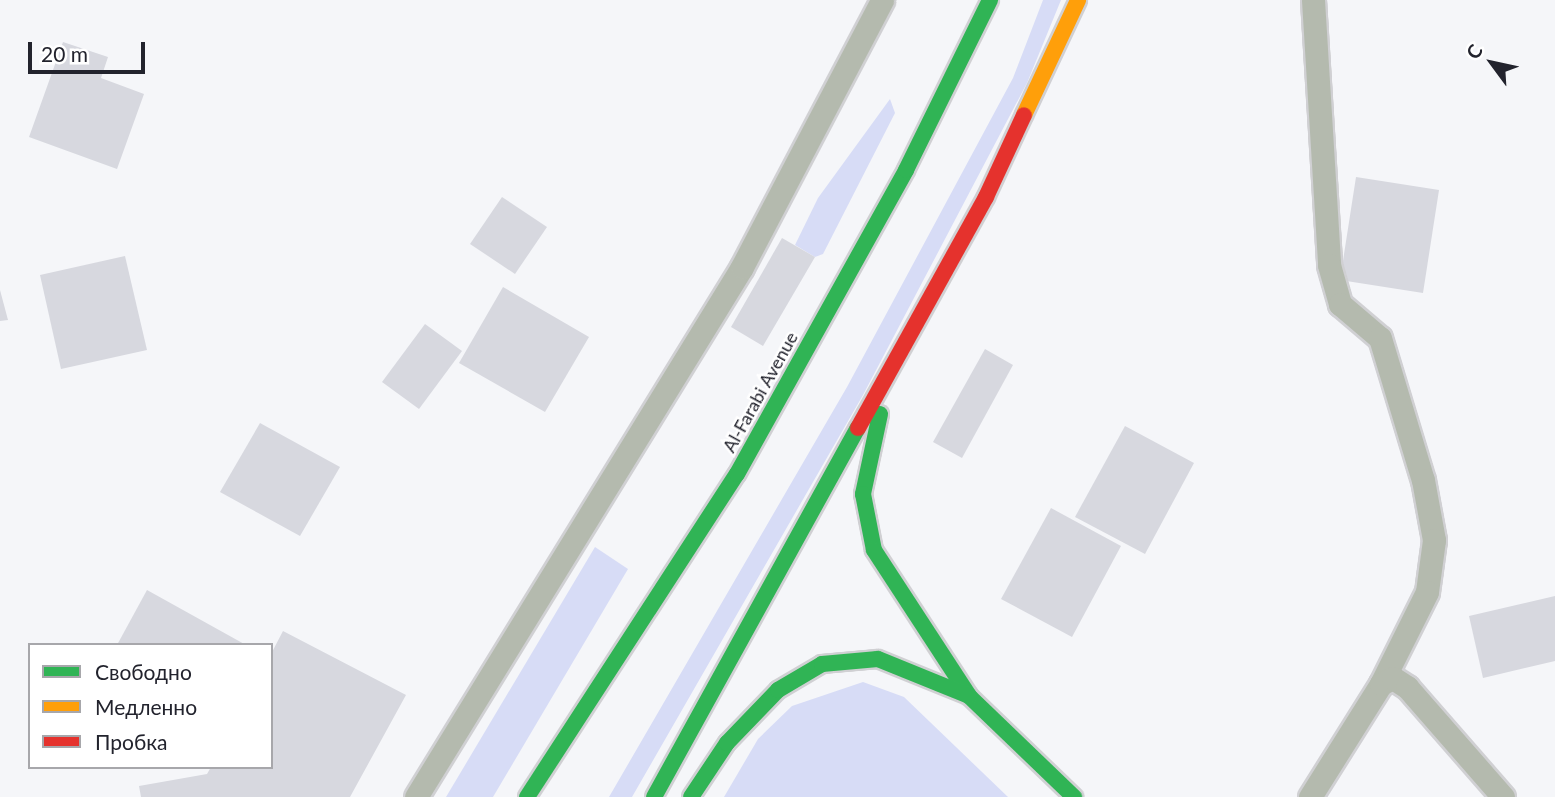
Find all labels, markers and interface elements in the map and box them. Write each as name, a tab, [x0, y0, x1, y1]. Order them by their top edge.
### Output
scale bar	[32, 28, 149, 72]
north arrow	[1457, 28, 1527, 98]
text: С	[1461, 40, 1487, 63]
text: 20 m	[41, 41, 88, 66]
street label: Al-Farabi Avenue	[718, 328, 802, 456]
legend	[28, 643, 273, 769]
text: Свободно	[95, 659, 192, 684]
text: Медленно	[95, 694, 197, 719]
text: Пробка	[95, 729, 168, 754]

